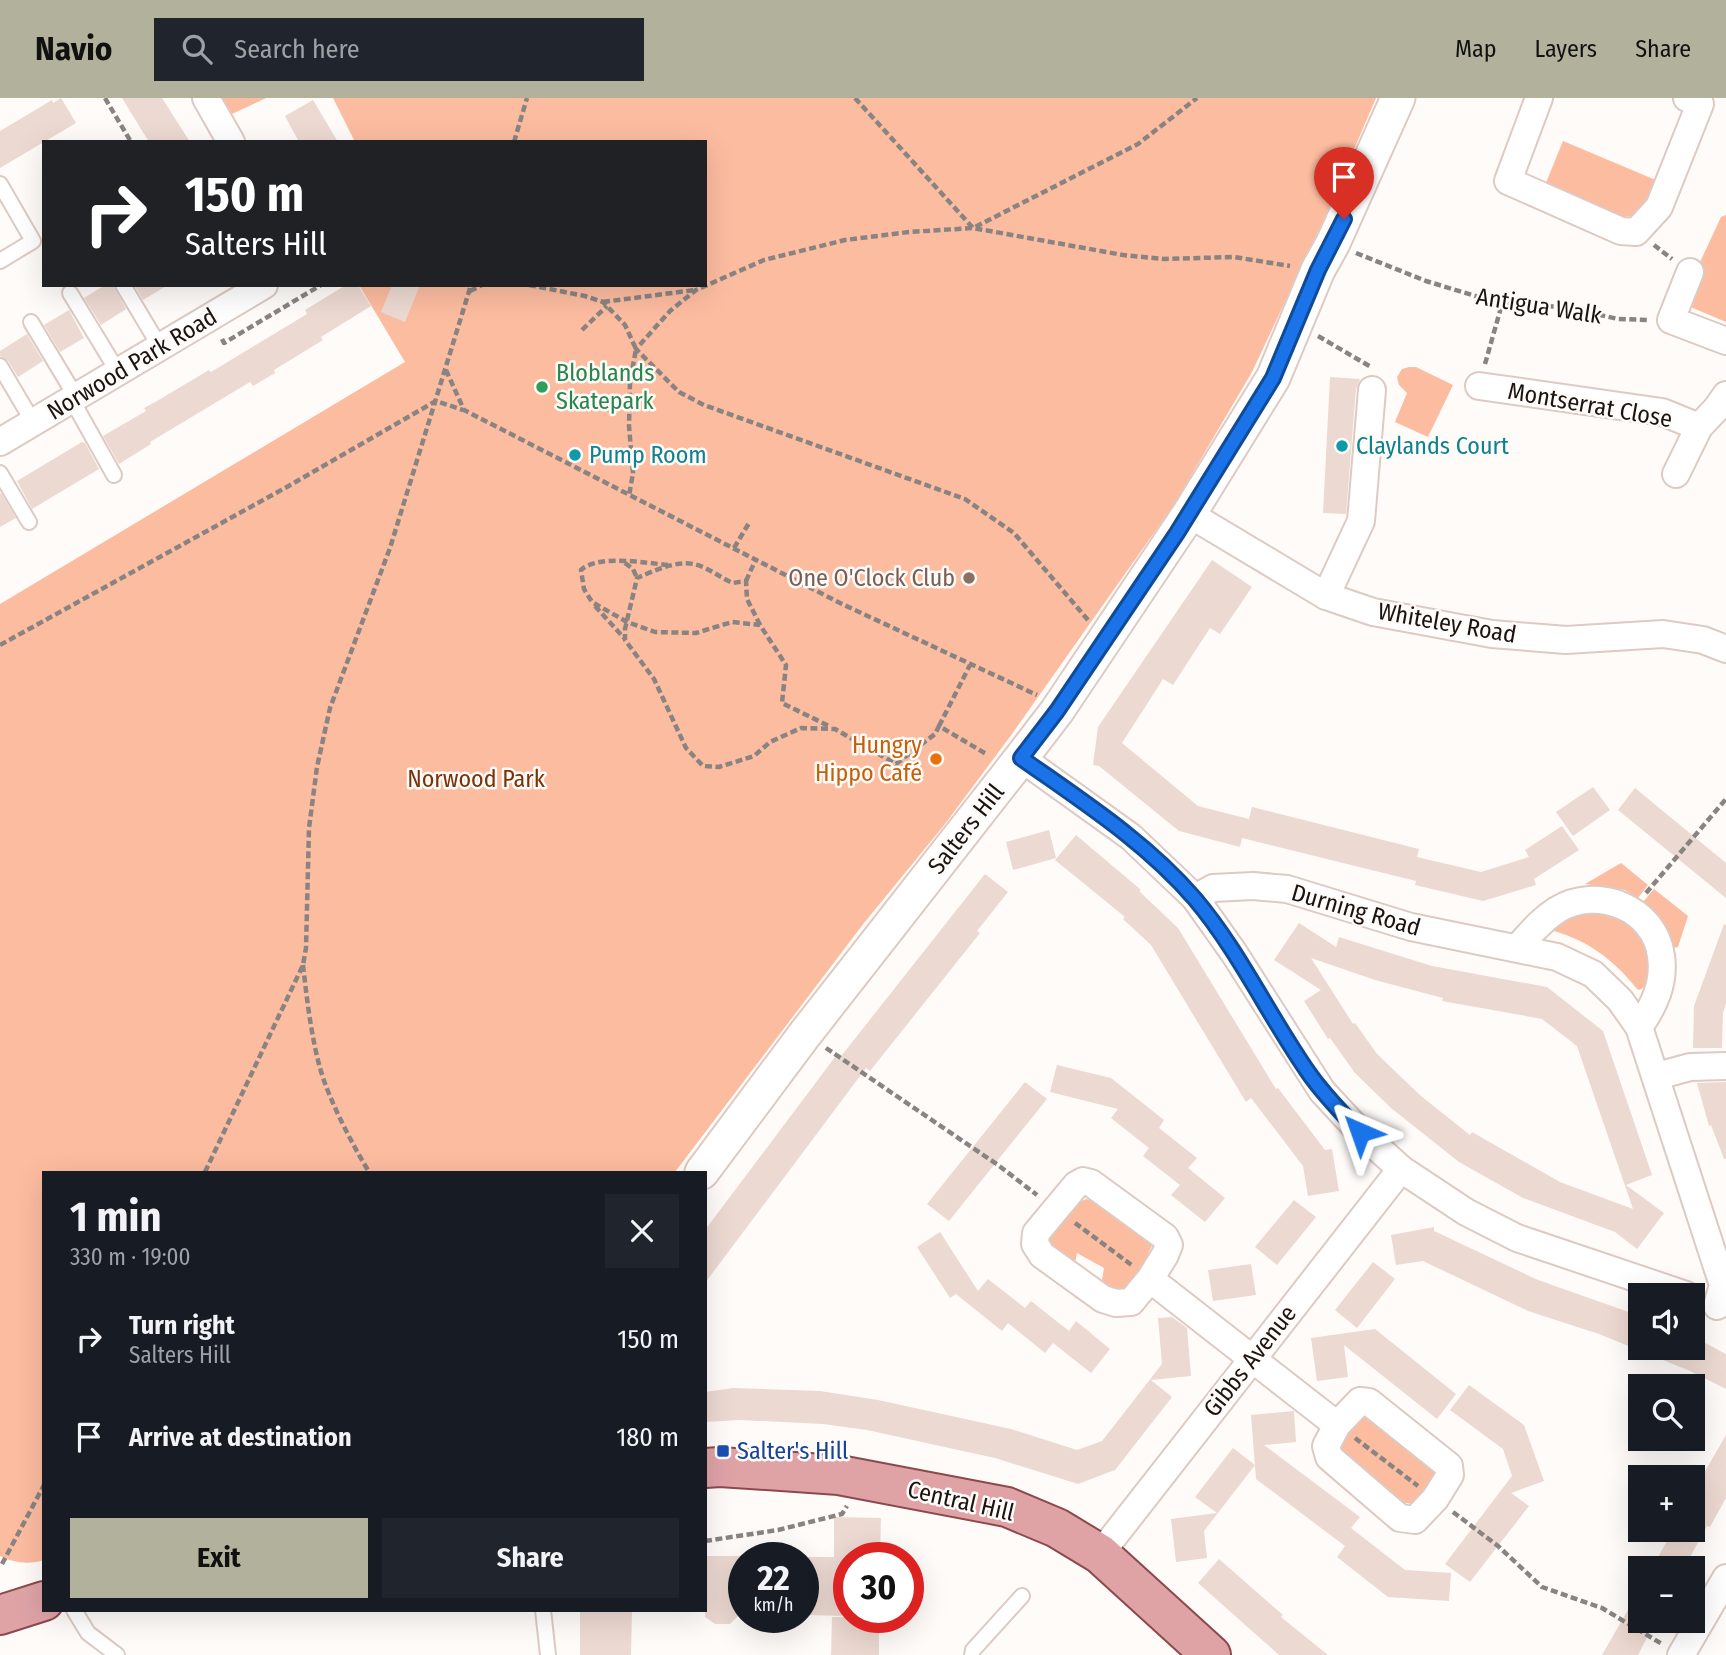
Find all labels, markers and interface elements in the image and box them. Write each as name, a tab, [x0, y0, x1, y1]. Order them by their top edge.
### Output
search box	[154, 18, 644, 81]
text: Navio	[35, 29, 112, 69]
icon: search	[178, 30, 216, 68]
text: Search here	[234, 34, 360, 65]
text: Map	[1455, 35, 1497, 63]
text: Layers	[1535, 35, 1597, 63]
text: Share	[1635, 35, 1691, 63]
pin	[1314, 147, 1374, 219]
icon: arrive	[1325, 158, 1363, 196]
text: 150 m	[185, 165, 304, 224]
icon: right	[70, 168, 161, 259]
text: Salters Hill	[185, 225, 327, 263]
street label: Antigua Walk	[1474, 282, 1604, 330]
street label: Norwood Park Road	[42, 302, 222, 426]
place label: Bloblands Skatepark	[556, 359, 655, 415]
street label: Montserrat Close	[1506, 377, 1674, 433]
marker: Bloblands Skatepark	[534, 379, 550, 395]
place label: Claylands Court	[1356, 432, 1509, 460]
marker: Claylands Court	[1334, 438, 1350, 454]
place label: Pump Room	[589, 441, 707, 469]
marker: Pump Room	[567, 447, 583, 463]
place label: One O'Clock Club	[788, 564, 955, 592]
marker: One O'Clock Club	[961, 570, 977, 586]
street label: Whiteley Road	[1376, 597, 1518, 649]
place label: Hungry Hippo Café	[815, 731, 922, 787]
marker: Hungry Hippo Café	[928, 751, 944, 767]
park label: Norwood Park	[407, 765, 546, 793]
street label: Salters Hill	[922, 778, 1010, 880]
street label: Durning Road	[1288, 878, 1424, 942]
position arrow	[1323, 1095, 1397, 1169]
text: 1 min	[70, 1192, 161, 1242]
button: close	[605, 1194, 679, 1268]
text: 330 m · 19:00	[70, 1243, 191, 1271]
map controls	[1628, 1283, 1705, 1633]
button: sound	[1628, 1283, 1705, 1360]
street label: Gibbs Avenue	[1198, 1300, 1302, 1422]
text: Turn right	[129, 1310, 235, 1341]
icon: right	[70, 1320, 108, 1358]
text: 150 m	[617, 1324, 679, 1355]
text: Salters Hill	[129, 1341, 231, 1369]
button: search	[1628, 1374, 1705, 1451]
icon: arrive	[70, 1418, 108, 1456]
text: Arrive at destination	[129, 1422, 352, 1453]
text: 180 m	[616, 1422, 679, 1453]
place label: Salter's Hill	[737, 1437, 848, 1465]
marker: Salter's Hill	[715, 1443, 731, 1459]
button: +	[1628, 1465, 1705, 1542]
street label: Central Hill	[905, 1475, 1017, 1527]
button: Exit	[70, 1518, 368, 1598]
button: Share	[382, 1518, 679, 1598]
speed limit sign: 30	[833, 1542, 924, 1633]
button: −	[1628, 1556, 1705, 1633]
text: 22	[757, 1557, 790, 1599]
text: km/h	[753, 1594, 794, 1616]

